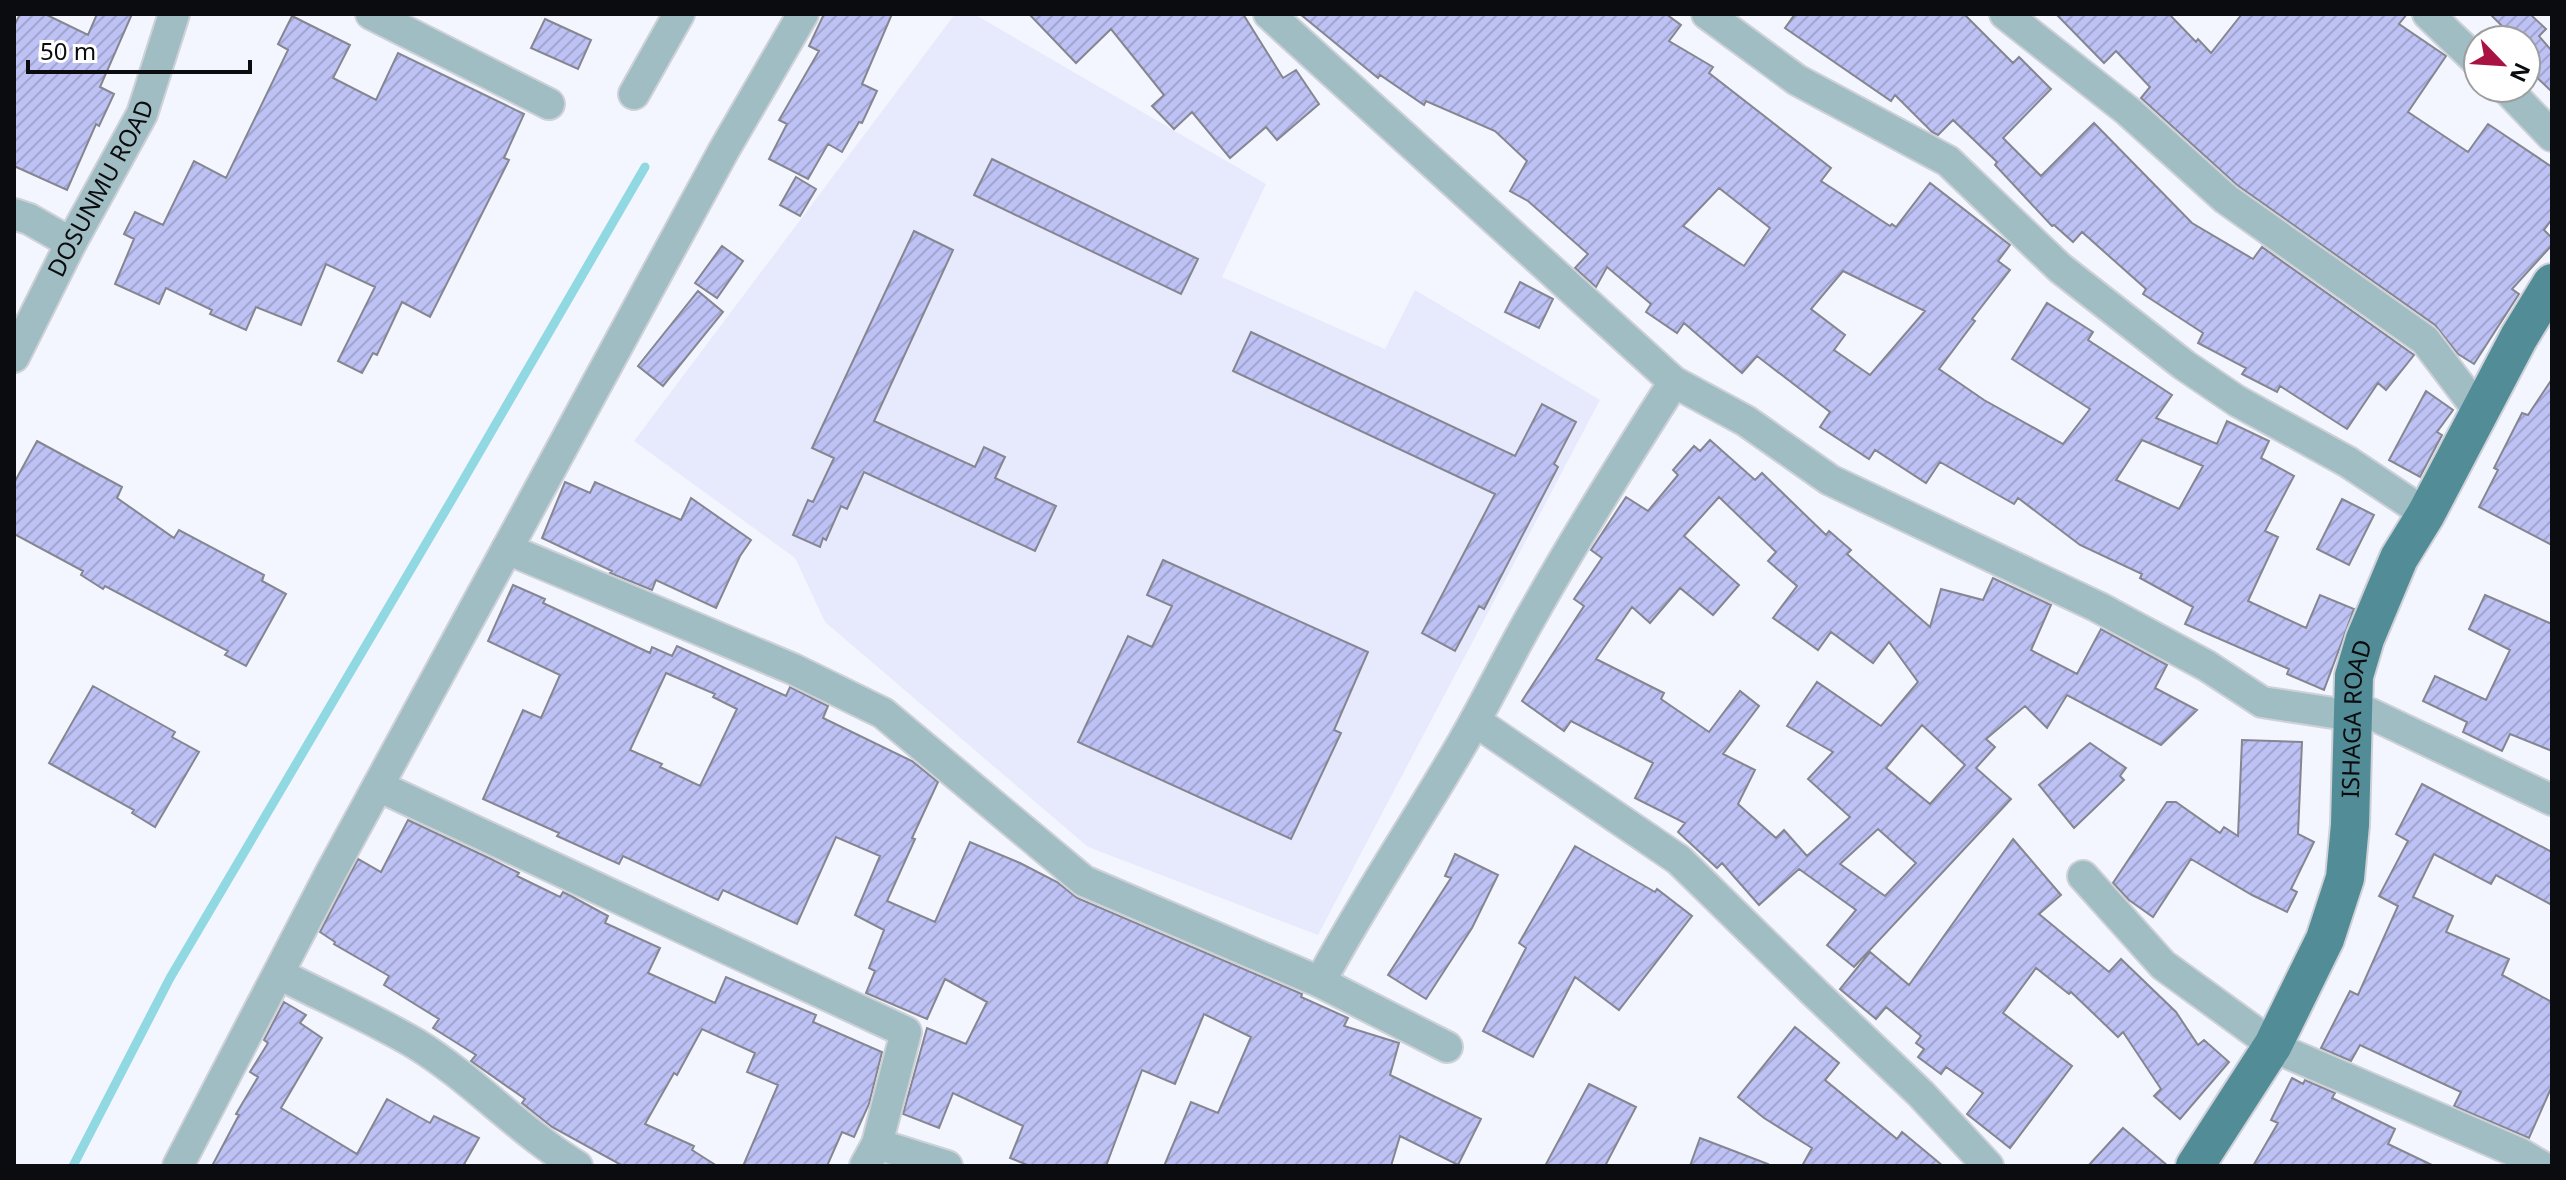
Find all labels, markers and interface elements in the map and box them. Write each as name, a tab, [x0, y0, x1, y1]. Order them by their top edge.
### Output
scale bar	[28, 24, 250, 74]
north arrow	[2462, 24, 2542, 104]
text: 50 m	[40, 34, 96, 67]
text: N	[2504, 58, 2538, 87]
street label: DOSUNMU ROAD	[39, 95, 160, 282]
street label: ISHAGA ROAD	[2333, 635, 2379, 798]

